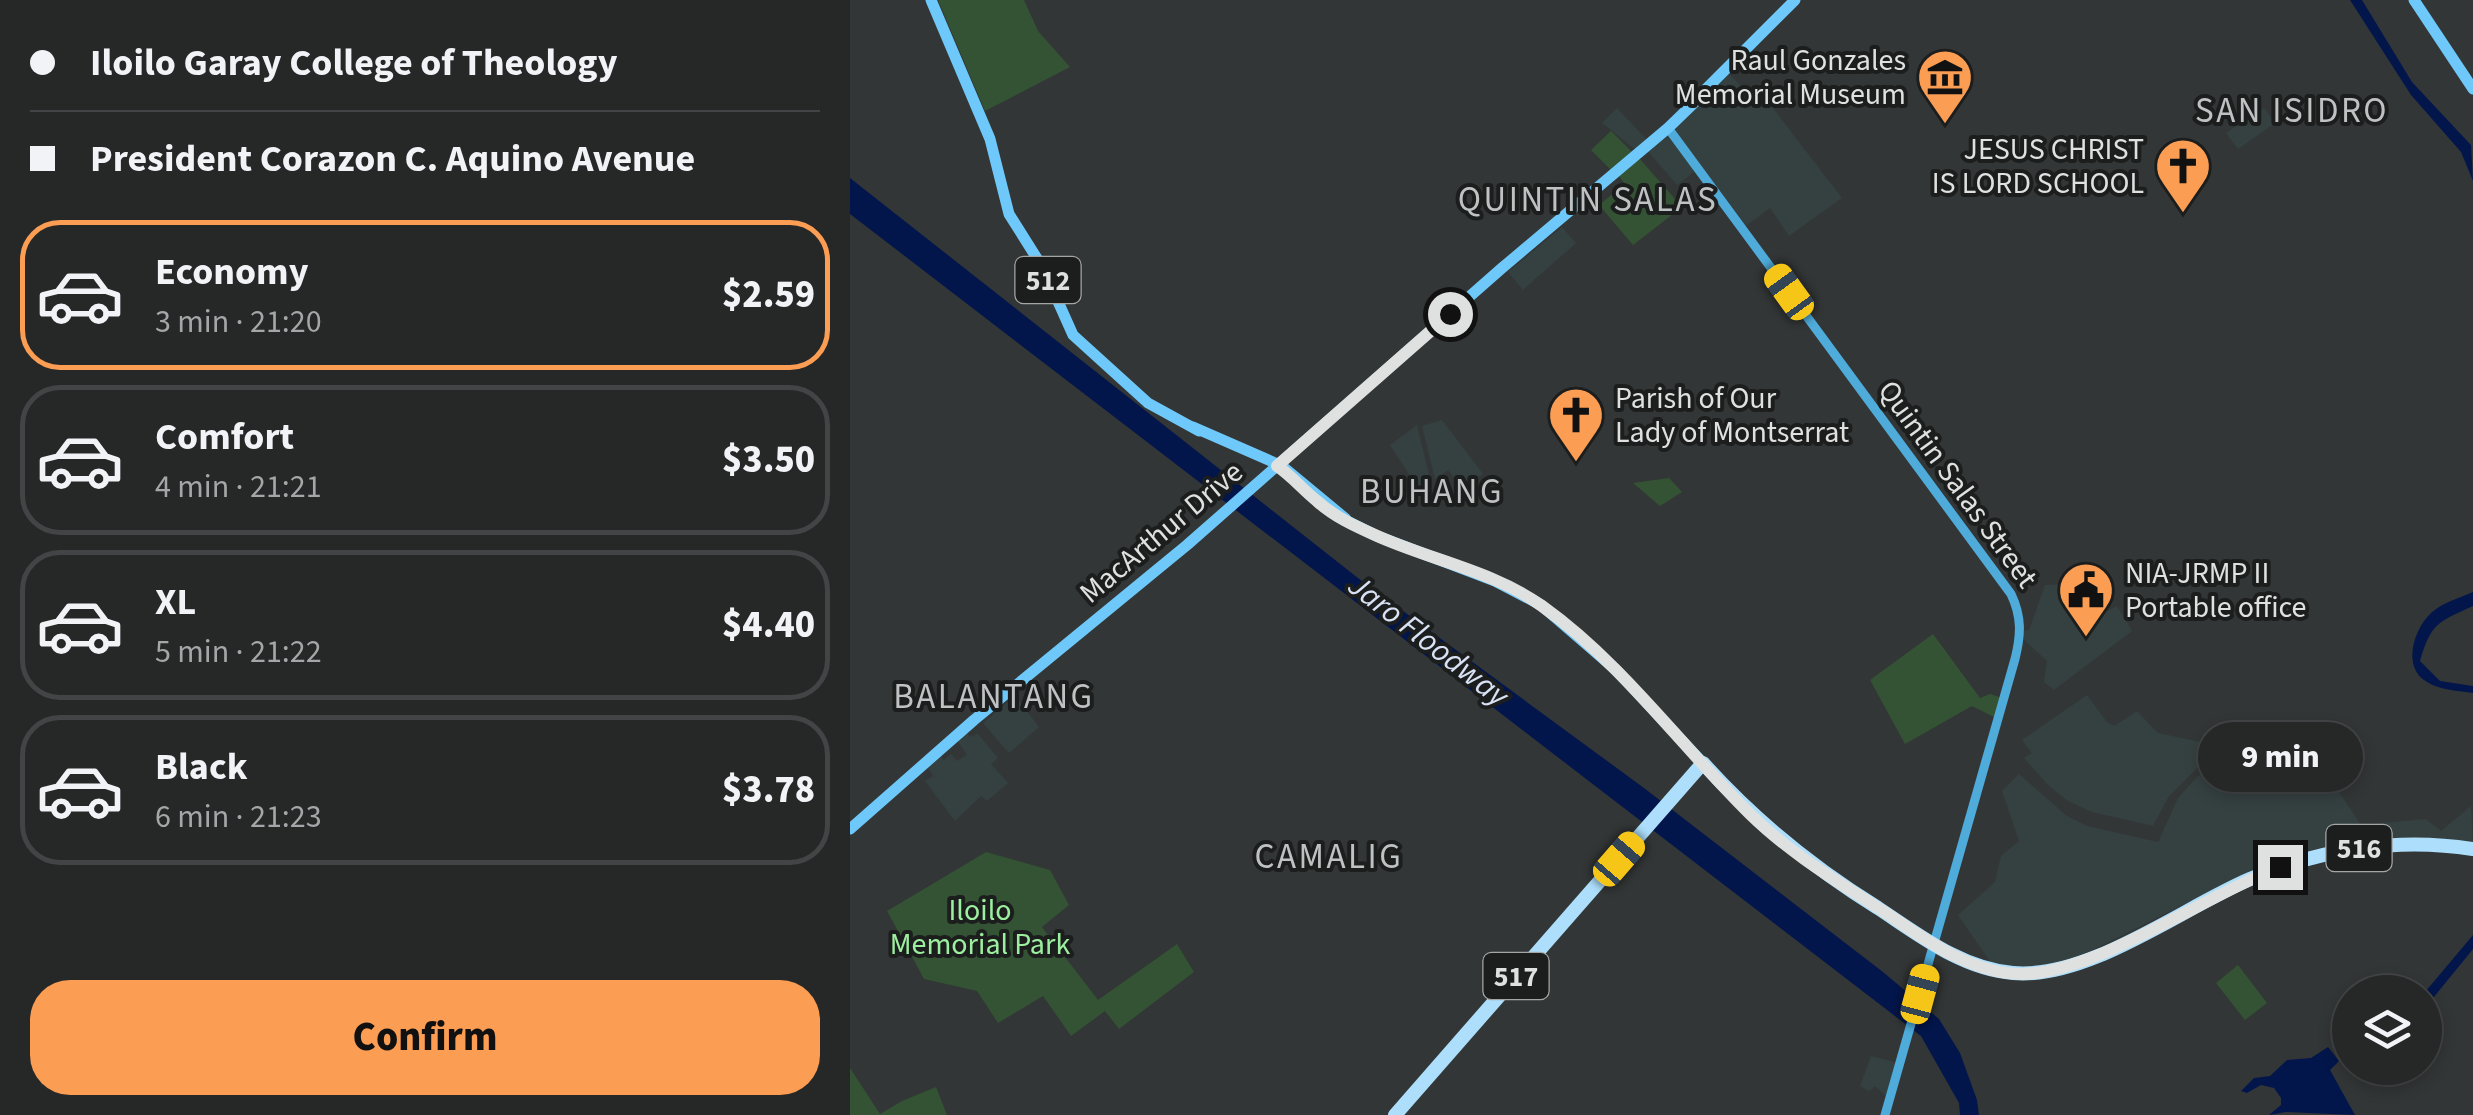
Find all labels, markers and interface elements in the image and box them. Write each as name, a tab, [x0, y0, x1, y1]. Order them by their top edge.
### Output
text: Iloilo Garay College of Theology	[90, 36, 618, 90]
place label: Raul Gonzales Memorial Museum	[1675, 39, 1906, 116]
museum icon: Raul Gonzales Memorial Museum	[1915, 47, 1975, 126]
district label: SAN ISIDRO	[2195, 86, 2389, 136]
place label: JESUS CHRIST IS LORD SCHOOL	[1932, 128, 2144, 205]
text: President Corazon C. Aquino Avenue	[90, 132, 695, 186]
church icon: JESUS CHRIST IS LORD SCHOOL	[2153, 136, 2213, 215]
district label: QUINTIN SALAS	[1458, 175, 1718, 225]
text: Economy	[155, 245, 308, 299]
icon: car	[35, 250, 125, 340]
road number: 512	[1016, 257, 1080, 303]
car	[1759, 259, 1819, 325]
text: $2.59	[722, 268, 815, 322]
route start	[1428, 292, 1473, 337]
text: 3 min · 21:20	[155, 299, 322, 345]
street label: Quintin Salas Street	[1867, 371, 2048, 597]
place label: Parish of Our Lady of Montserrat	[1615, 377, 1849, 454]
church icon: Parish of Our Lady of Montserrat	[1546, 385, 1606, 464]
text: Comfort	[155, 410, 294, 464]
icon: car	[35, 415, 125, 505]
text: $3.50	[722, 433, 815, 487]
street label: MacArthur Drive	[1070, 451, 1252, 614]
text: 4 min · 21:21	[155, 464, 322, 510]
district label: BUHANG	[1360, 467, 1504, 517]
place label: NIA-JRMP II Portable office	[2125, 552, 2307, 629]
public building icon: NIA-JRMP II Portable office	[2056, 560, 2116, 639]
water label: Jaro Floodway	[1338, 563, 1520, 719]
text: XL	[155, 575, 196, 629]
icon: car	[35, 580, 125, 670]
text: $4.40	[722, 598, 815, 652]
text: 5 min · 21:22	[155, 629, 322, 675]
district label: BALANTANG	[893, 672, 1095, 722]
callout: 9 min	[2198, 722, 2362, 792]
text: 9 min	[2241, 734, 2320, 780]
text: Black	[155, 740, 248, 794]
icon: car	[35, 745, 125, 835]
text: $3.78	[722, 763, 815, 817]
text: 6 min · 21:23	[155, 794, 322, 840]
road number: 516	[2326, 825, 2392, 871]
car	[1588, 827, 1650, 891]
district label: CAMALIG	[1255, 832, 1403, 882]
route end	[2258, 845, 2303, 890]
park label: Iloilo Memorial Park	[890, 889, 1070, 966]
road number: 517	[1484, 953, 1548, 999]
car	[1898, 961, 1942, 1027]
map controls	[2332, 975, 2442, 1085]
button: layers	[2332, 975, 2442, 1085]
button: Confirm	[30, 980, 820, 1095]

